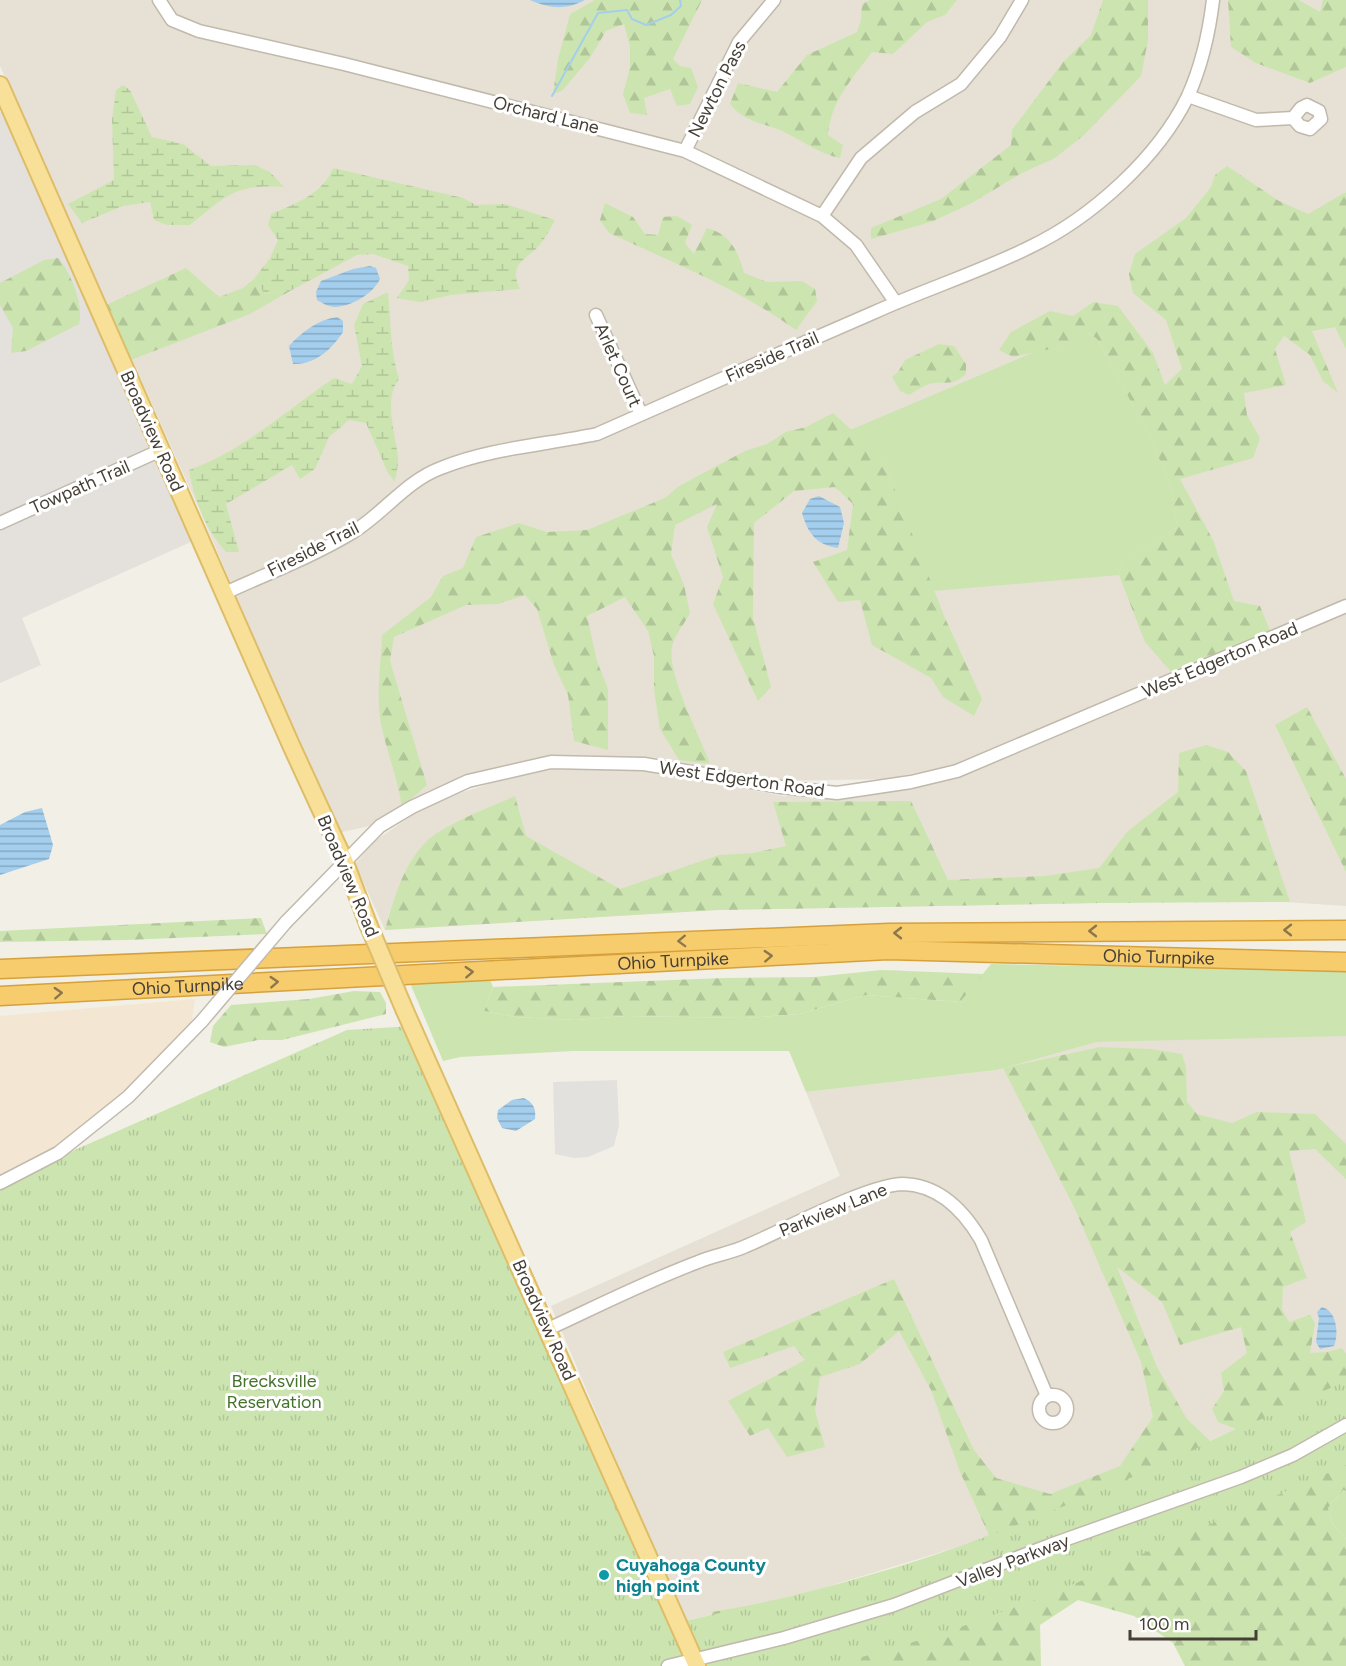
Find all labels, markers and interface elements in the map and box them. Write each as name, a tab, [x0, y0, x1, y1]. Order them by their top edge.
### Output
street label: Newton Pass	[683, 37, 751, 141]
street label: Orchard Lane	[491, 91, 601, 139]
street label: Arlet Court	[590, 320, 646, 411]
street label: Fireside Trail	[722, 327, 822, 387]
street label: Broadview Road	[115, 367, 189, 495]
street label: Towpath Trail	[27, 455, 133, 519]
street label: Fireside Trail	[264, 517, 362, 581]
street label: West Edgerton Road	[1139, 617, 1301, 703]
street label: West Edgerton Road	[658, 756, 826, 802]
street label: Broadview Road	[312, 812, 384, 940]
one-way arrow	[1283, 924, 1292, 936]
one-way arrow	[1088, 925, 1097, 937]
one-way arrow	[893, 926, 902, 939]
one-way arrow	[677, 934, 686, 947]
street label: Ohio Turnpike	[1103, 945, 1215, 970]
street label: Ohio Turnpike	[617, 947, 730, 975]
one-way arrow	[764, 950, 773, 963]
one-way arrow	[464, 966, 473, 979]
street label: Ohio Turnpike	[131, 972, 244, 1000]
one-way arrow	[270, 976, 279, 989]
one-way arrow	[54, 987, 63, 1000]
street label: Parkview Lane	[776, 1178, 890, 1242]
street label: Broadview Road	[507, 1256, 581, 1384]
park label: Brecksville Reservation	[226, 1370, 322, 1413]
street label: Valley Parkway	[954, 1529, 1073, 1593]
place label: Cuyahoga County high point	[616, 1554, 767, 1597]
marker: Cuyahoga County high point	[597, 1568, 611, 1582]
scale bar	[1130, 1603, 1256, 1641]
text: 100 m	[1139, 1613, 1189, 1635]

